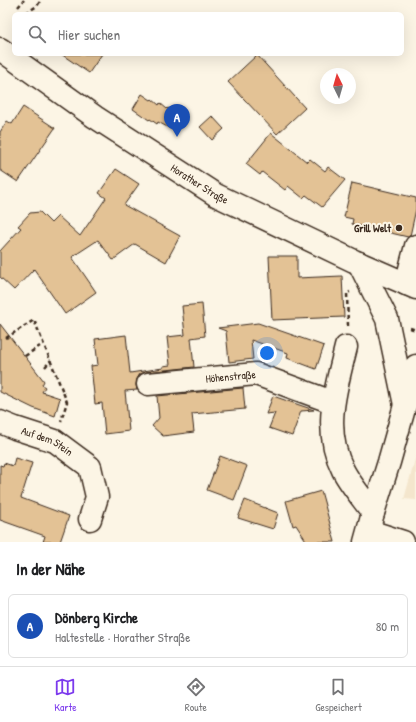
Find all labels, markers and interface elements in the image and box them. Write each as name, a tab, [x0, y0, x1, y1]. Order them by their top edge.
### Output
search box	[12, 12, 404, 56]
icon: search	[26, 23, 48, 45]
text: Hier suchen	[58, 24, 120, 45]
north arrow	[320, 68, 356, 104]
pin: A	[164, 104, 190, 137]
street label: Horather Straße	[168, 161, 231, 207]
place label: Grill Welt	[354, 221, 392, 235]
marker: Grill Welt	[394, 223, 404, 233]
your location	[257, 343, 277, 363]
street label: Höhenstraße	[205, 367, 257, 386]
street label: Auf dem Stein	[20, 424, 76, 459]
text: In der Nähe	[16, 557, 85, 580]
text: Dönberg Kirche	[55, 607, 138, 628]
text: A	[27, 617, 33, 635]
text: 80 m	[376, 617, 399, 635]
text: Haltestelle · Horather Straße	[55, 628, 190, 646]
tab: Karte	[54, 676, 77, 714]
tab: Route	[185, 676, 207, 714]
tab: Gespeichert	[315, 676, 362, 714]

